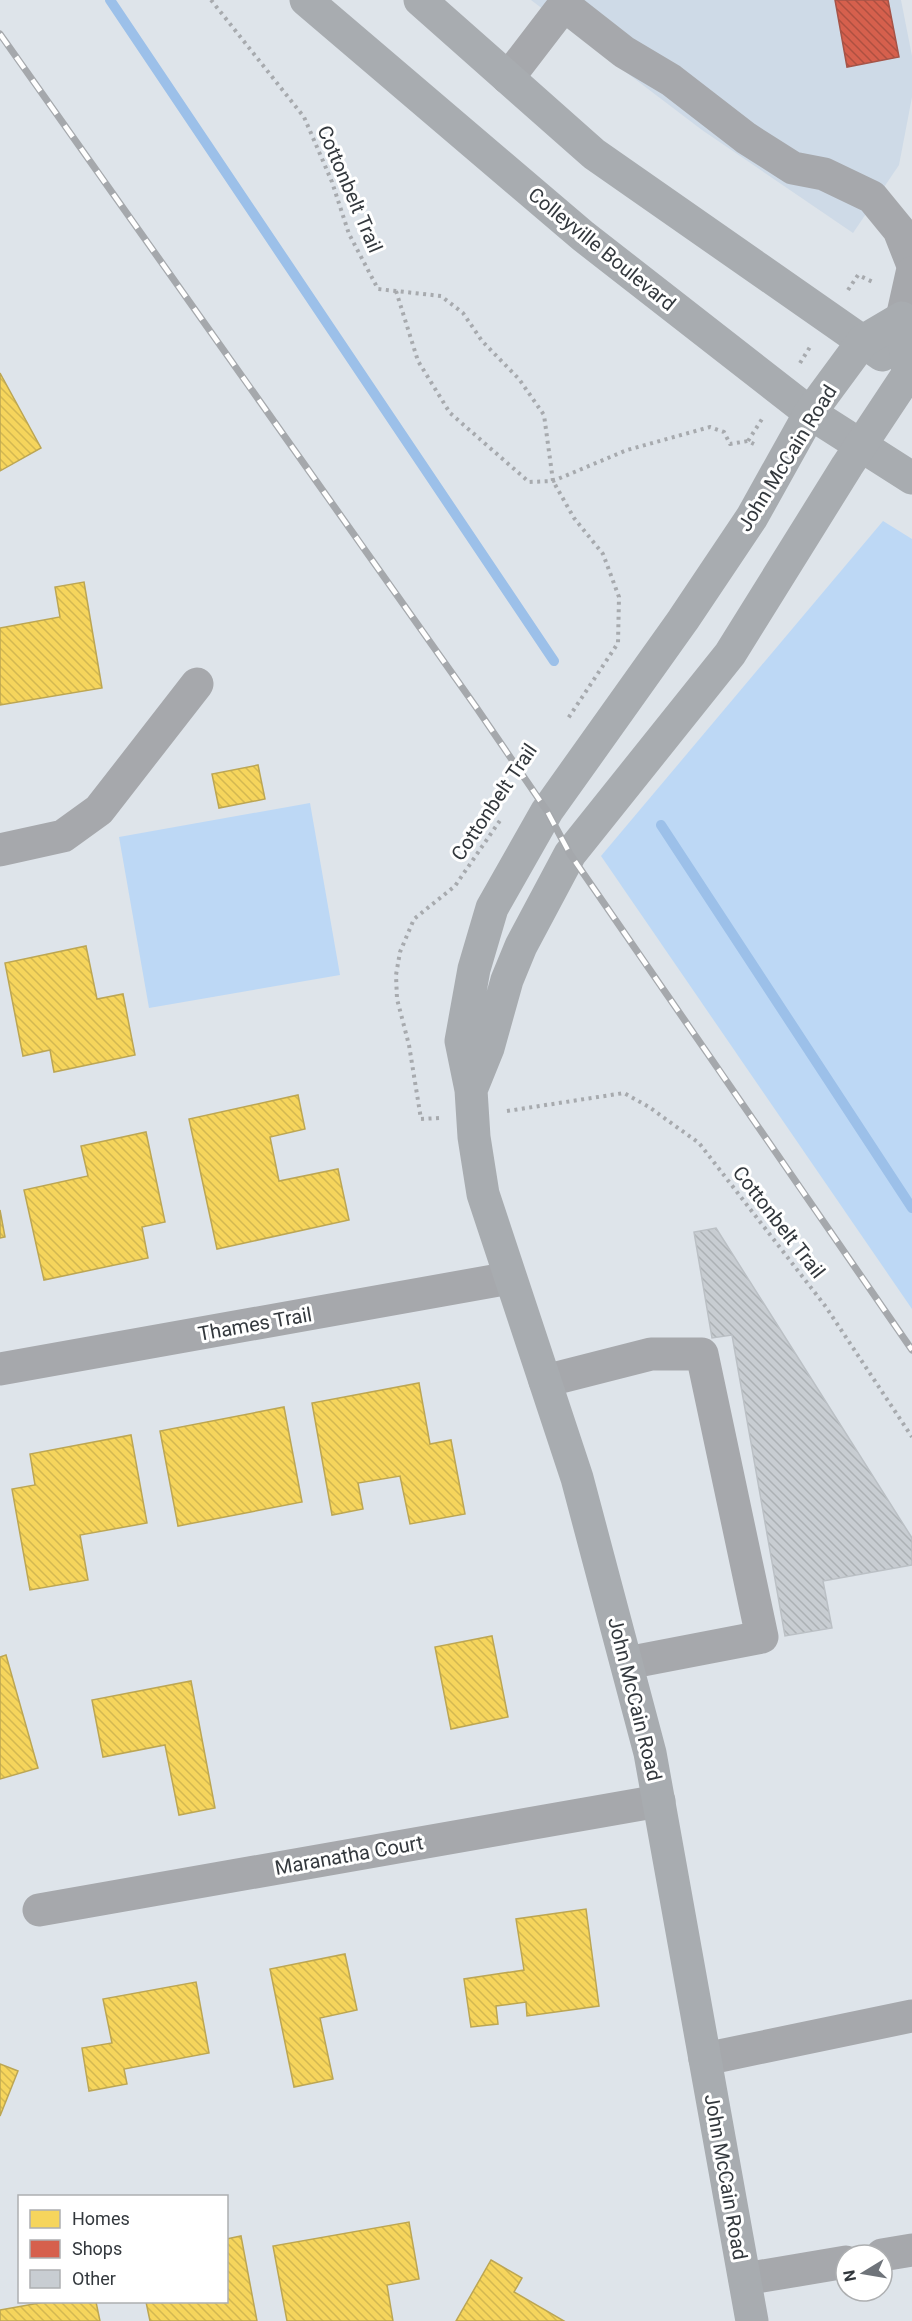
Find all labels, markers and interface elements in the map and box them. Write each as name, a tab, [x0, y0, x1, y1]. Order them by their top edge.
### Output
street label: Cottonbelt Trail	[312, 122, 388, 256]
street label: Colleyville Boulevard	[524, 182, 680, 316]
street label: John McCain Road	[732, 380, 842, 536]
street label: Cottonbelt Trail	[446, 739, 542, 865]
street label: Cottonbelt Trail	[728, 1161, 830, 1283]
street label: Thames Trail	[196, 1302, 314, 1346]
street label: John McCain Road	[603, 1615, 667, 1783]
street label: Maranatha Court	[273, 1830, 425, 1880]
street label: John McCain Road	[700, 2092, 752, 2262]
legend	[18, 2195, 228, 2303]
text: Homes	[72, 2208, 130, 2229]
text: Shops	[72, 2238, 122, 2259]
north arrow	[834, 2243, 894, 2303]
text: Other	[72, 2268, 116, 2289]
text: N	[839, 2268, 860, 2283]

